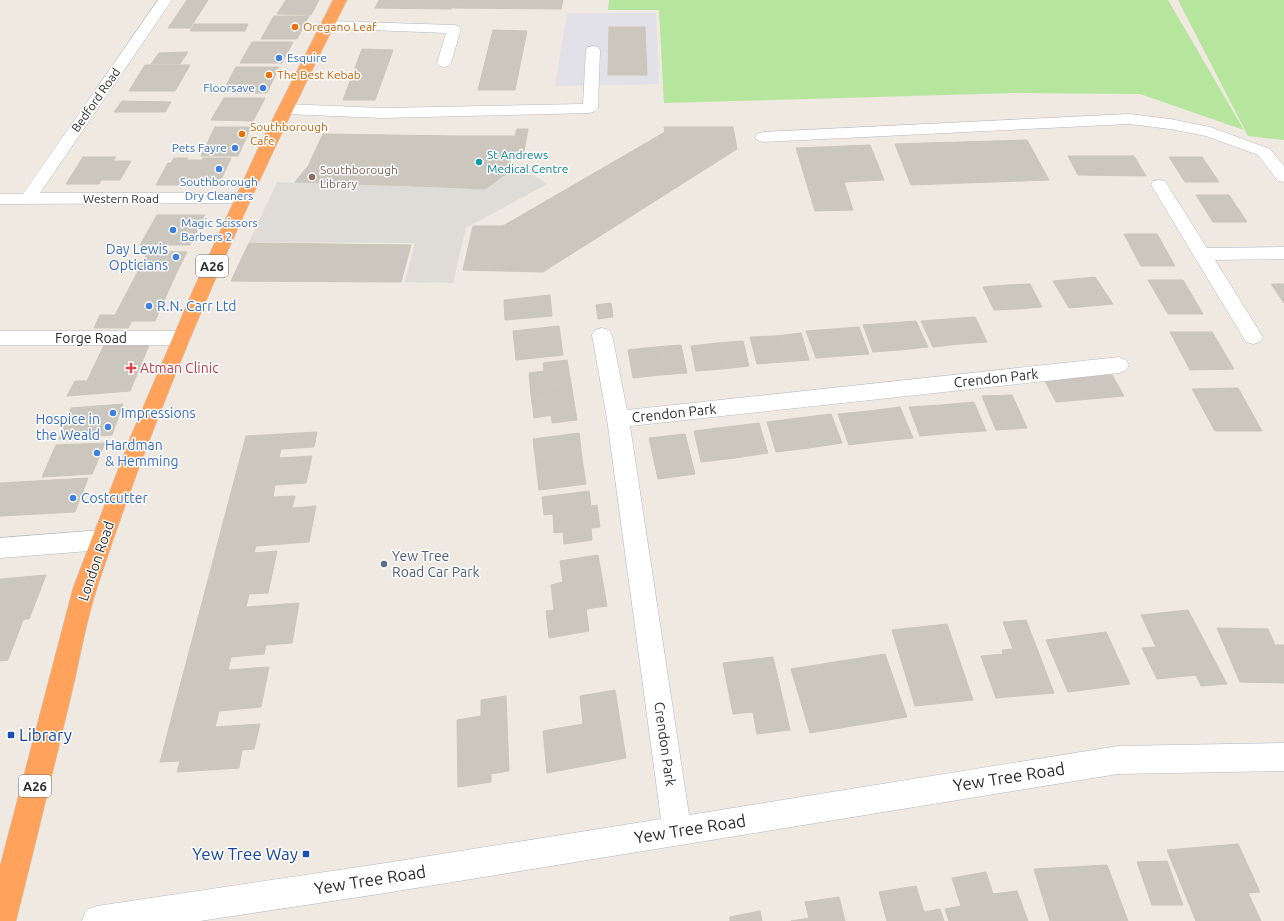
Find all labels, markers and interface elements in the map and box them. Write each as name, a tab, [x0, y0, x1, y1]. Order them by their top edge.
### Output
place label: Oregano Leaf	[303, 20, 377, 33]
marker: Oregano Leaf	[290, 22, 300, 32]
place label: Esquire	[287, 51, 327, 64]
marker: Esquire	[274, 53, 284, 63]
street label: Bedford Road	[69, 65, 122, 134]
place label: The Best Kebab	[277, 68, 361, 81]
marker: The Best Kebab	[264, 70, 274, 80]
place label: Floorsave	[203, 81, 255, 94]
marker: Floorsave	[258, 83, 268, 93]
place label: Southborough Cafe	[250, 120, 328, 147]
marker: Southborough Cafe	[237, 129, 247, 139]
place label: Pets Fayre	[172, 141, 227, 154]
marker: Pets Fayre	[230, 143, 240, 153]
place label: St Andrews Medical Centre	[487, 148, 568, 175]
marker: St Andrews Medical Centre	[474, 157, 484, 167]
place label: Southborough Library	[320, 163, 398, 190]
marker: Southborough Dry Cleaners	[214, 164, 224, 174]
marker: Southborough Library	[307, 172, 317, 182]
place label: Southborough Dry Cleaners	[180, 175, 258, 202]
street label: Western Road	[83, 192, 159, 205]
place label: Magic Scissors Barbers 2	[181, 216, 258, 243]
marker: Magic Scissors Barbers 2	[168, 225, 178, 235]
place label: Day Lewis Opticians	[106, 241, 168, 273]
marker: Day Lewis Opticians	[171, 252, 181, 262]
road number: A26	[196, 255, 228, 277]
place label: R.N. Carr Ltd	[157, 298, 236, 314]
marker: R.N. Carr Ltd	[144, 301, 154, 311]
street label: Forge Road	[55, 330, 127, 346]
place label: Atman Clinic	[140, 360, 219, 376]
marker: Atman Clinic	[125, 362, 137, 374]
street label: Crendon Park	[953, 366, 1039, 390]
street label: Crendon Park	[631, 401, 717, 425]
place label: Impressions	[121, 405, 196, 421]
marker: Impressions	[108, 408, 118, 418]
place label: Hospice in the Weald	[36, 411, 100, 443]
marker: Hospice in the Weald	[103, 422, 113, 432]
place label: Hardman & Hemming	[105, 437, 178, 469]
marker: Hardman & Hemming	[92, 448, 102, 458]
place label: Costcutter	[81, 490, 149, 506]
marker: Costcutter	[68, 493, 78, 503]
street label: London Road	[75, 519, 117, 603]
place label: Yew Tree Road Car Park	[392, 548, 480, 580]
marker: Yew Tree Road Car Park	[379, 559, 389, 569]
street label: Crendon Park	[651, 701, 679, 787]
place label: Library	[19, 725, 72, 744]
marker: Library	[6, 730, 16, 740]
street label: Yew Tree Road	[952, 758, 1066, 795]
road number: A26	[19, 775, 51, 797]
street label: Yew Tree Road	[633, 810, 747, 847]
place label: Yew Tree Way	[192, 844, 298, 863]
marker: Yew Tree Way	[301, 849, 311, 859]
street label: Yew Tree Road	[313, 861, 427, 898]

